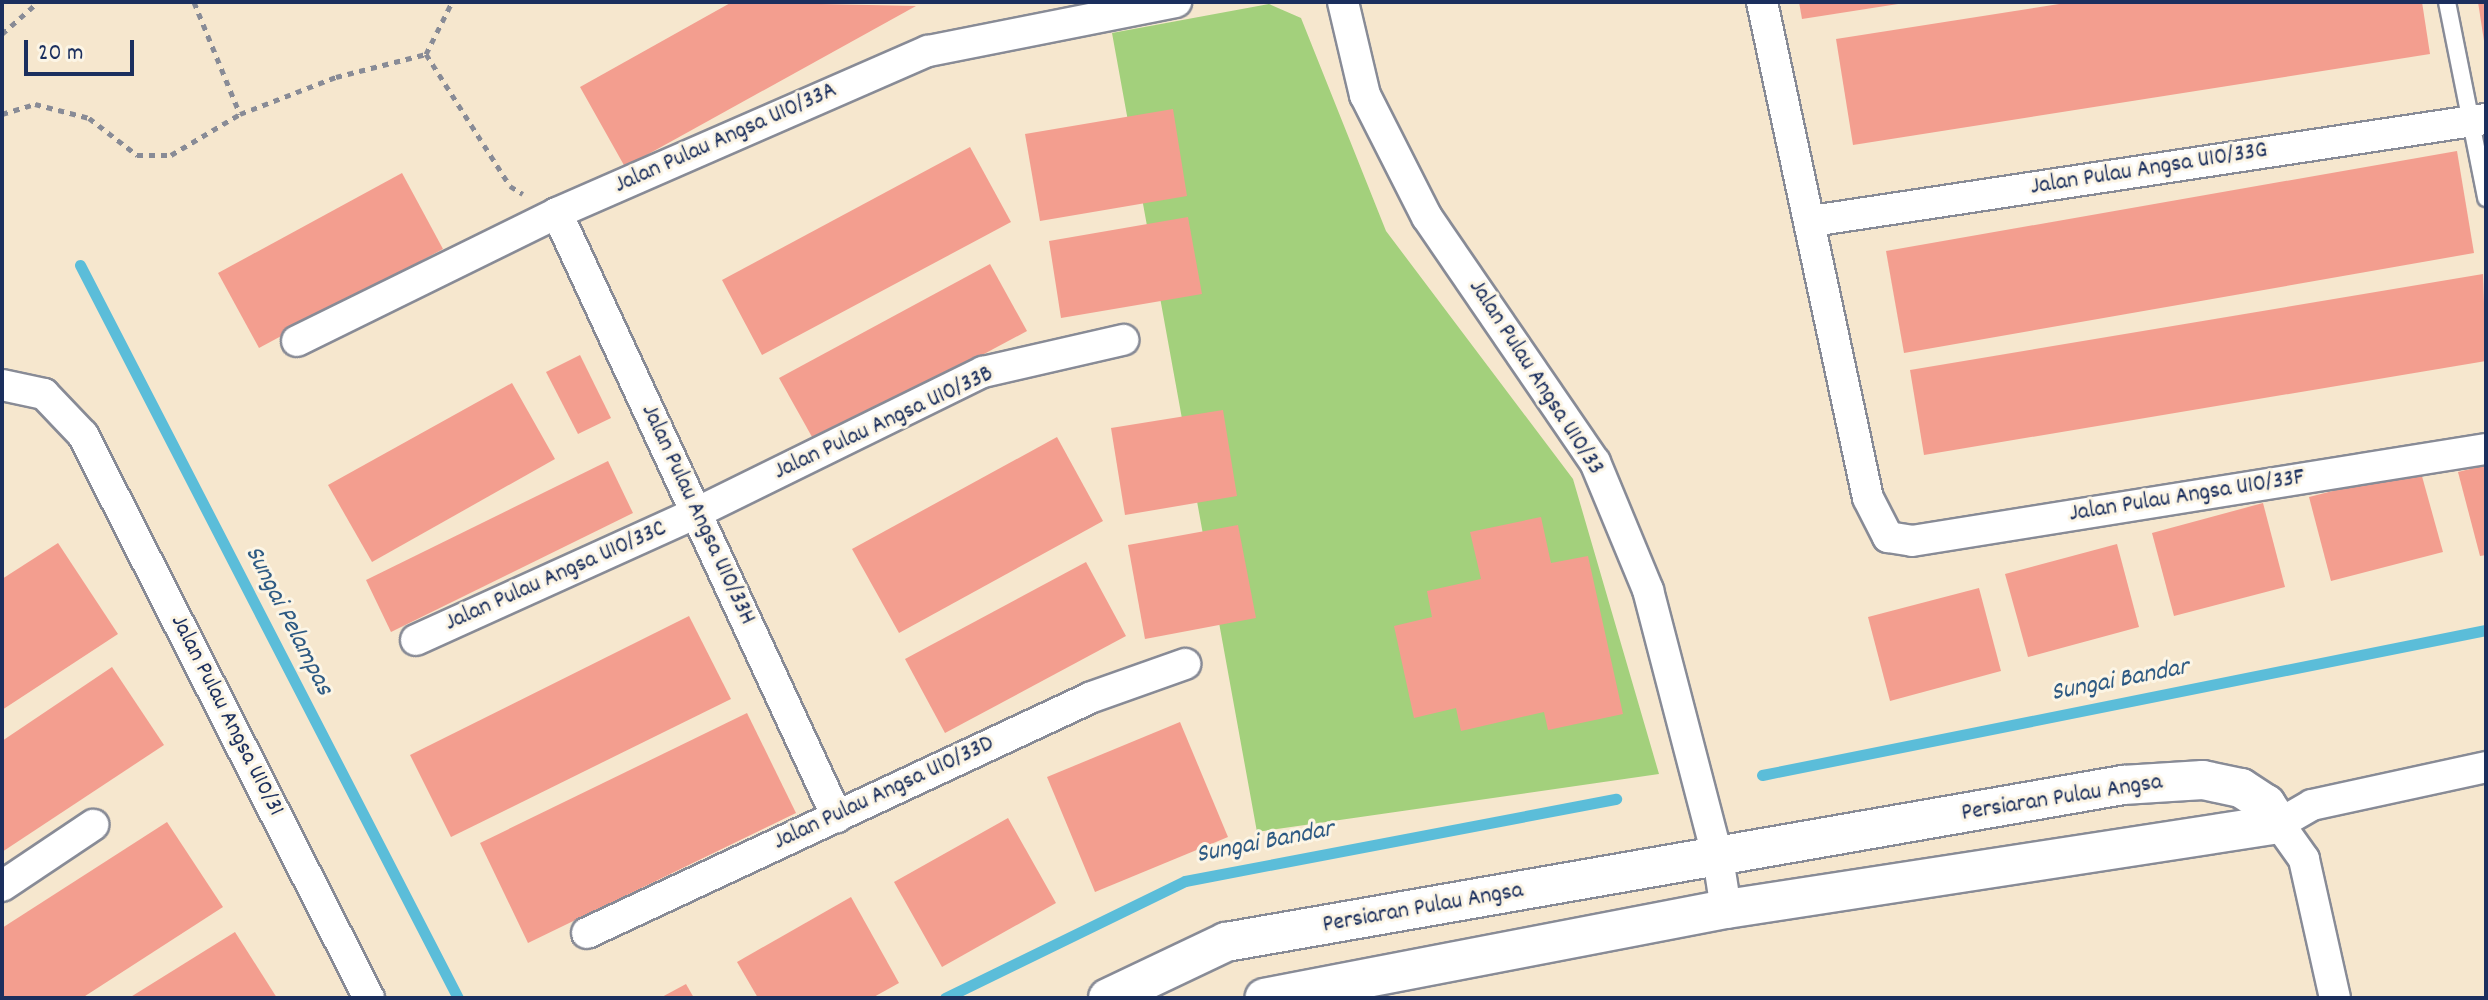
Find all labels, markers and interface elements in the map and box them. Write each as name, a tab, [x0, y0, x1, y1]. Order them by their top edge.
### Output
scale bar	[28, 24, 138, 74]
text: 20 m	[38, 37, 84, 71]
street label: Jalan Pulau Angsa U10/33A	[610, 77, 842, 201]
street label: Jalan Pulau Angsa U10/33G	[2029, 137, 2269, 203]
street label: Jalan Pulau Angsa U10/33	[1461, 275, 1609, 481]
street label: Jalan Pulau Angsa U10/33B	[770, 361, 998, 487]
street label: Jalan Pulau Angsa U10/33H	[633, 400, 761, 630]
street label: Jalan Pulau Angsa U10/33F	[2067, 464, 2307, 530]
street label: Jalan Pulau Angsa U10/33C	[441, 515, 671, 639]
water label: Sungai Pelampas	[237, 541, 339, 701]
street label: Jalan Pulau Angsa U10/31	[163, 611, 289, 821]
water label: Sungai Bandar	[2049, 652, 2191, 710]
street label: Jalan Pulau Angsa U10/33D	[769, 730, 999, 858]
street label: Persiaran Pulau Angsa	[1960, 769, 2164, 829]
water label: Sungai Bandar	[1194, 814, 1336, 872]
street label: Persiaran Pulau Angsa	[1321, 877, 1525, 941]

